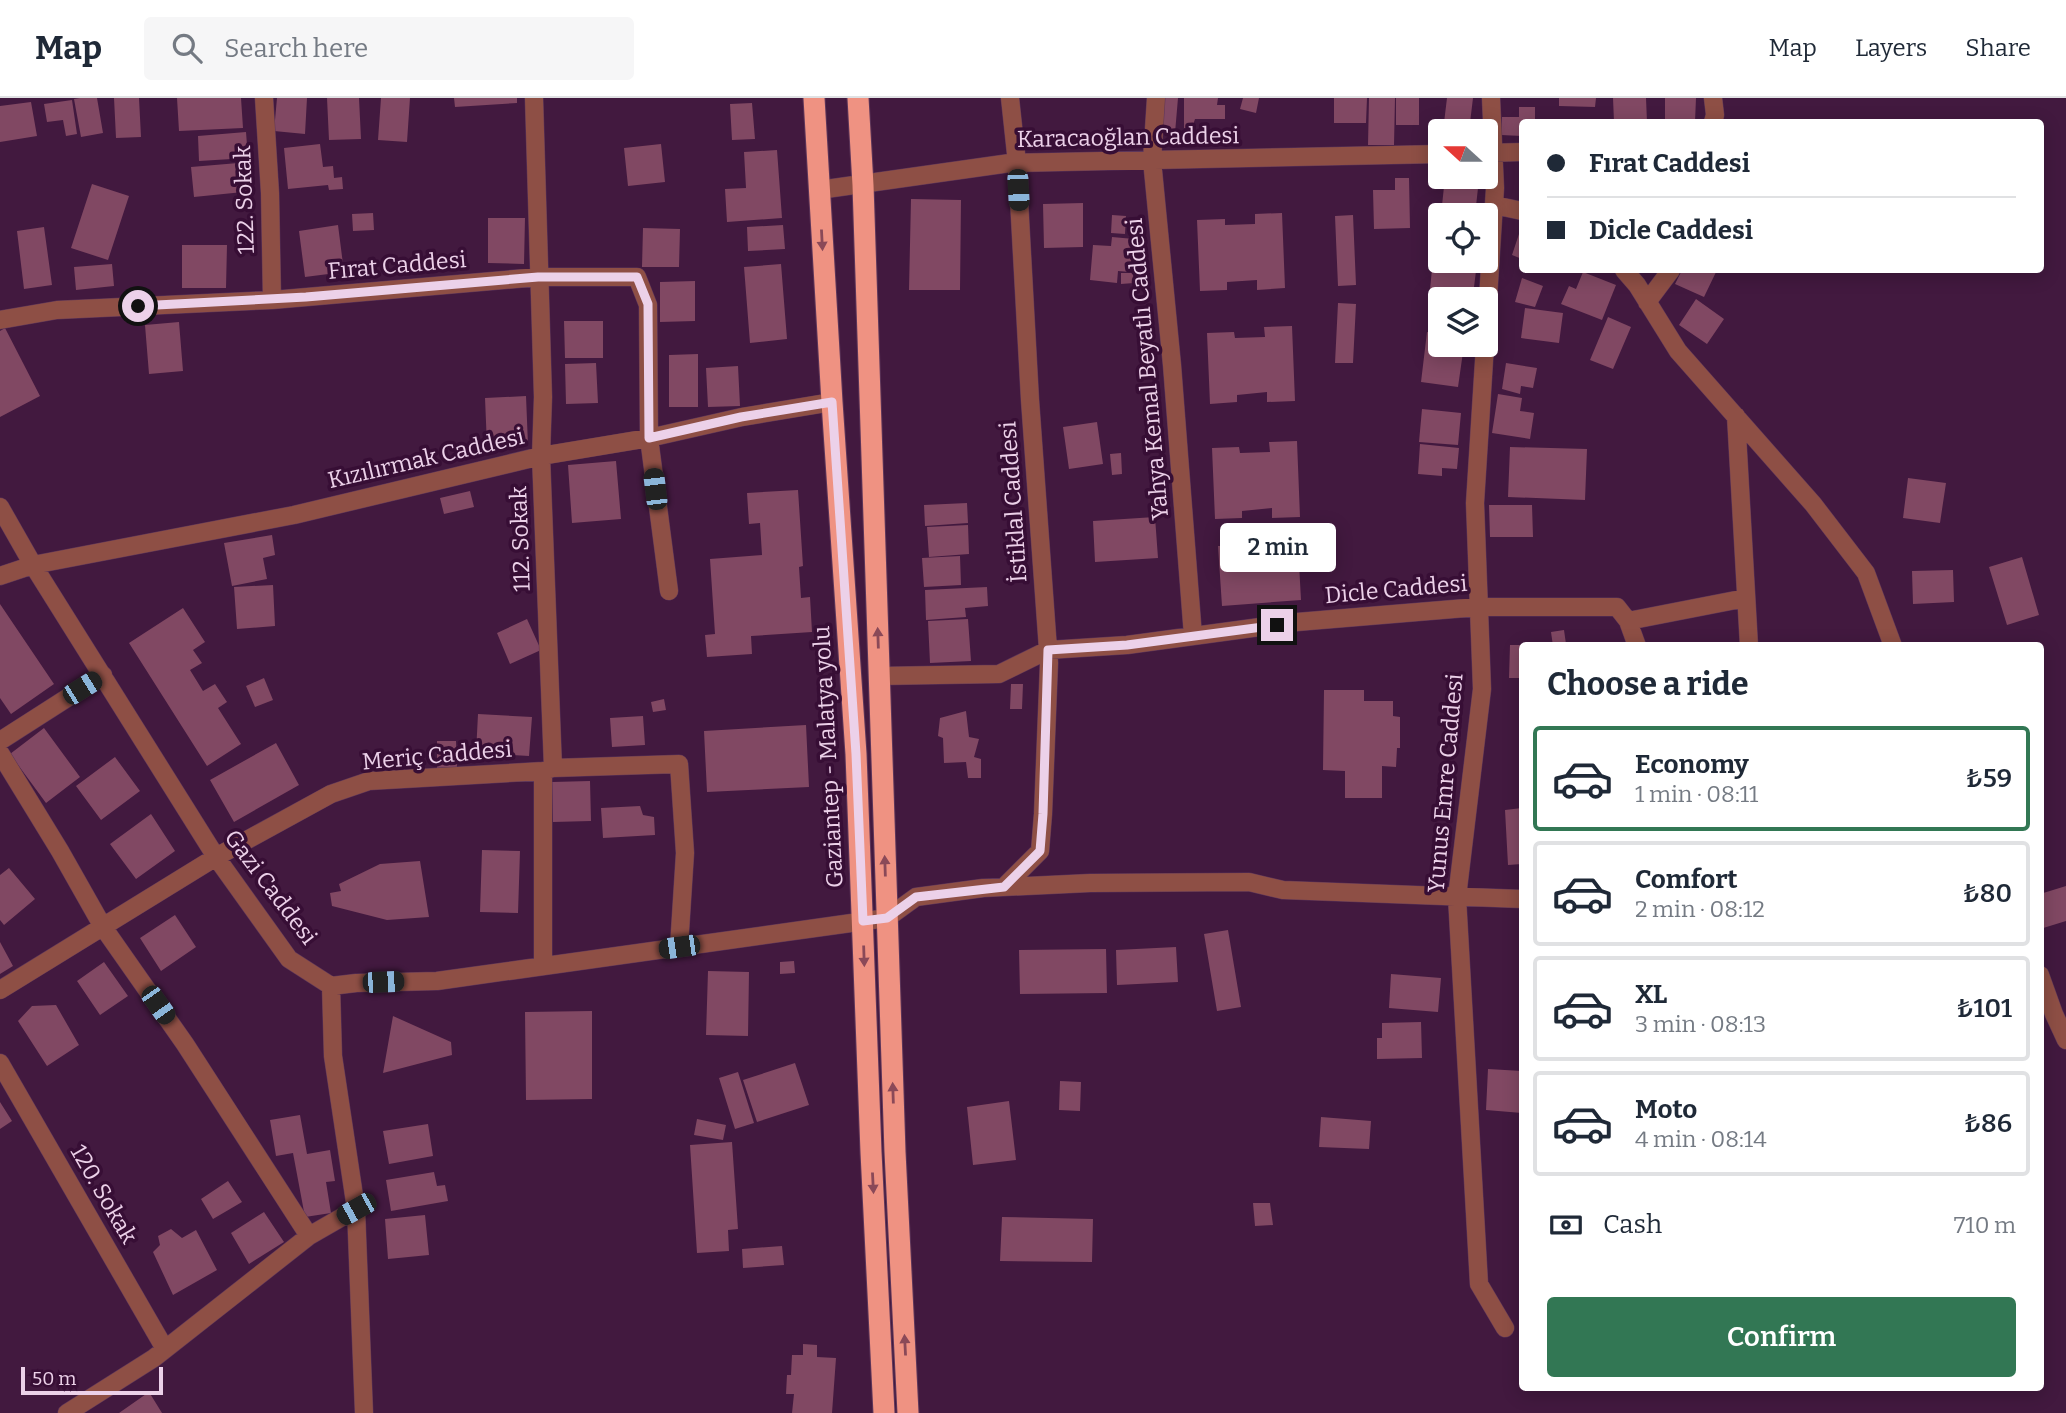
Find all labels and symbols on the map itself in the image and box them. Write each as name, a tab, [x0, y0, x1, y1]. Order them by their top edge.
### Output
north arrow	[1428, 119, 1498, 189]
street label: Karacaoğlan Caddesi	[1017, 121, 1240, 153]
street label: 122. Sokak	[228, 145, 260, 255]
car	[1007, 168, 1030, 212]
street label: Yahya Kemal Beyatlı Caddesi	[1120, 217, 1174, 521]
one-way arrow	[817, 229, 828, 251]
street label: Fırat Caddesi	[327, 245, 468, 285]
route start	[122, 290, 154, 322]
street label: İstiklal Caddesi	[993, 420, 1033, 583]
street label: Kızılırmak Caddesi	[325, 422, 527, 494]
car	[643, 467, 668, 511]
street label: 112. Sokak	[504, 486, 536, 592]
callout: 2 min	[1219, 524, 1335, 573]
street label: Dicle Caddesi	[1324, 569, 1468, 609]
route end	[1261, 609, 1293, 641]
street label: Gaziantep - Malatya yolu	[807, 625, 849, 889]
one-way arrow	[872, 627, 884, 649]
car	[59, 668, 106, 708]
street label: Yunus Emre Caddesi	[1421, 672, 1469, 894]
street label: Meriç Caddesi	[361, 734, 513, 776]
street label: Gazi Caddesi	[219, 824, 323, 950]
one-way arrow	[880, 855, 891, 877]
car	[657, 934, 702, 960]
one-way arrow	[858, 945, 869, 967]
car	[362, 971, 405, 993]
car	[138, 982, 179, 1028]
one-way arrow	[888, 1082, 899, 1104]
street label: 120. Sokak	[65, 1140, 143, 1248]
one-way arrow	[868, 1172, 879, 1194]
car	[333, 1190, 380, 1228]
one-way arrow	[899, 1334, 910, 1356]
scale bar	[21, 1364, 163, 1396]

